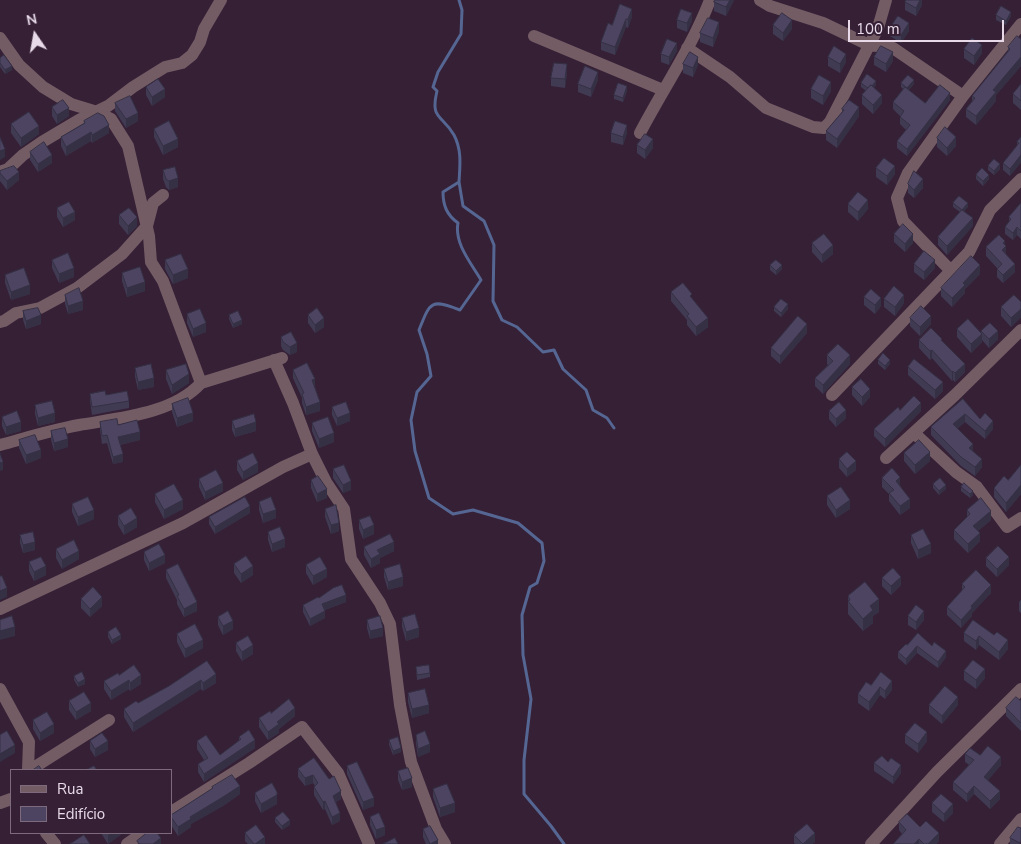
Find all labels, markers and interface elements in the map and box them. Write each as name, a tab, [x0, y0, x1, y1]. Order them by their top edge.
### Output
text: N	[25, 9, 39, 30]
north arrow	[10, 10, 60, 60]
scale bar	[851, 10, 1007, 42]
text: 100 m	[856, 19, 900, 39]
legend	[10, 769, 172, 834]
text: Rua	[57, 779, 83, 799]
text: Edifício	[57, 804, 105, 824]

